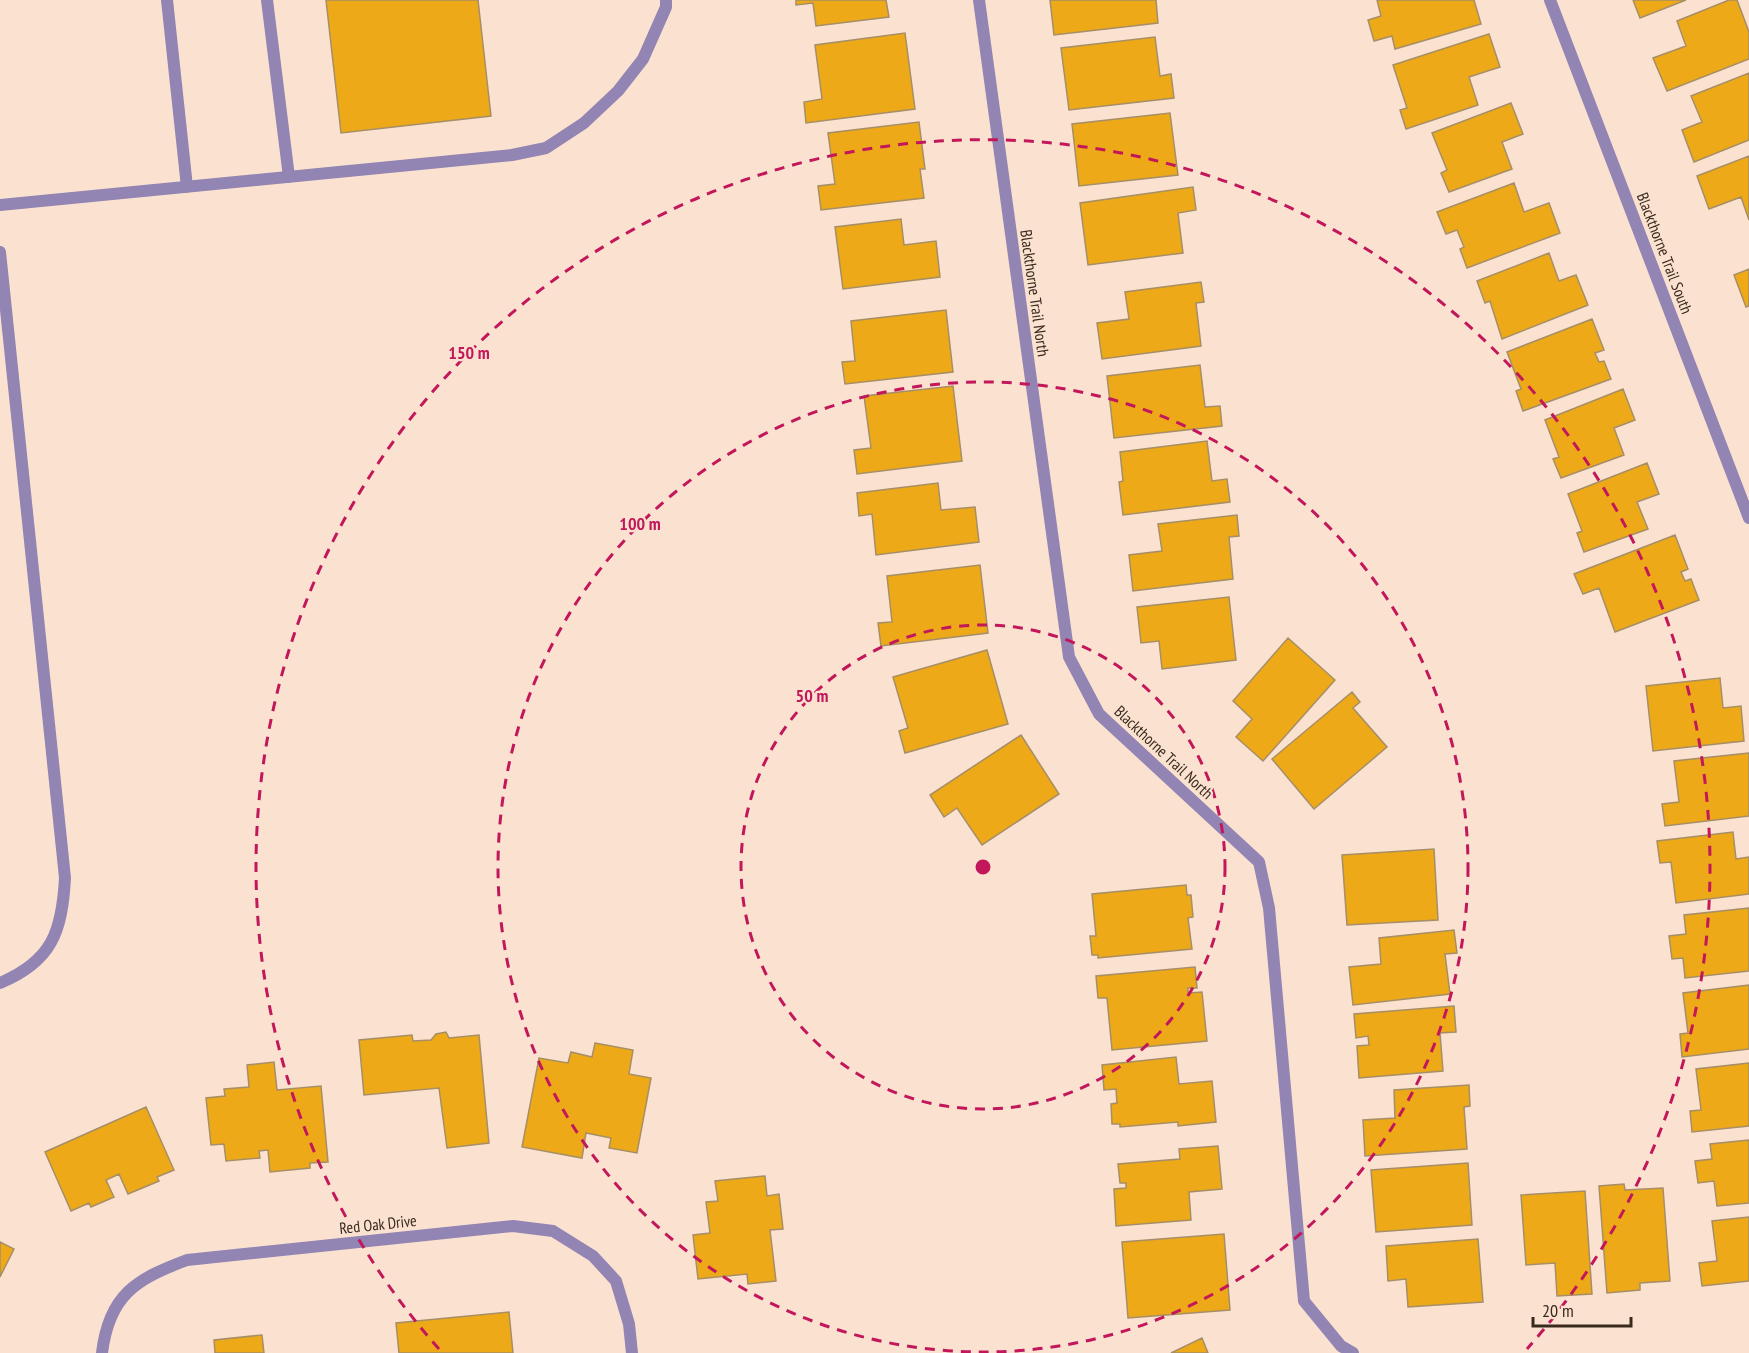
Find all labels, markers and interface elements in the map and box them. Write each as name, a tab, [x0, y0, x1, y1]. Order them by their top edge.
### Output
street label: Blackthorne Trail South	[1633, 190, 1697, 316]
street label: Blackthorne Trail North	[1016, 228, 1054, 358]
text: 150 m	[448, 341, 490, 364]
text: 100 m	[619, 512, 661, 535]
text: 50 m	[796, 684, 828, 707]
street label: Blackthorne Trail North	[1110, 701, 1218, 803]
centre of rings	[973, 857, 993, 877]
street label: Red Oak Drive	[338, 1210, 418, 1238]
scale bar	[1533, 1290, 1630, 1328]
text: 20 m	[1542, 1299, 1574, 1322]

